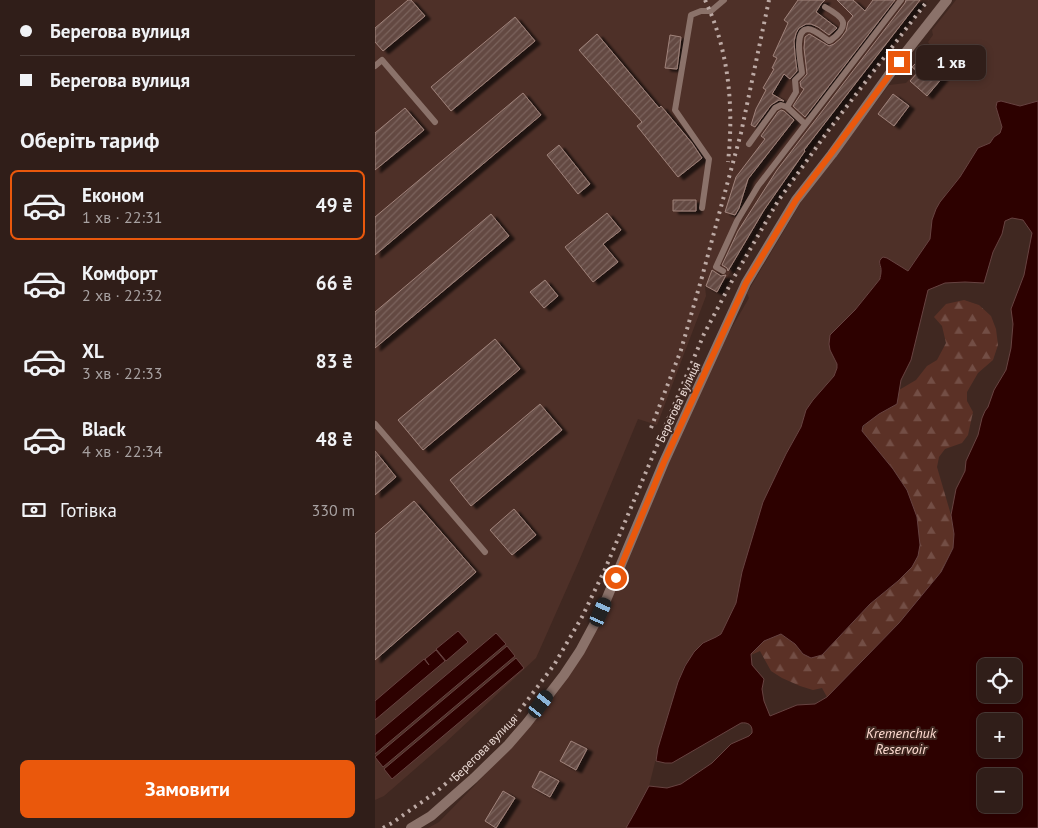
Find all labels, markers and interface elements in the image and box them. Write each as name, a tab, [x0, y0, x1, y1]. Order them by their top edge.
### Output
text: Берегова вулиця	[50, 19, 190, 43]
callout: 1 хв	[917, 44, 987, 80]
route end	[888, 51, 910, 73]
text: 1 хв	[936, 52, 966, 72]
text: Берегова вулиця	[50, 68, 190, 92]
text: Оберіть тариф	[20, 126, 159, 154]
icon: car	[22, 183, 67, 228]
text: Економ	[82, 183, 144, 207]
text: 49 ₴	[316, 193, 353, 217]
text: 1 хв · 22:31	[82, 207, 162, 227]
icon: car	[22, 261, 67, 306]
text: Комфорт	[82, 261, 158, 285]
text: 66 ₴	[316, 271, 353, 295]
text: 2 хв · 22:32	[82, 285, 162, 305]
icon: car	[22, 339, 67, 384]
text: XL	[82, 339, 104, 363]
text: 83 ₴	[316, 349, 353, 373]
street label: Берегова вулиця	[653, 359, 703, 445]
text: 3 хв · 22:33	[82, 363, 162, 383]
icon: car	[22, 417, 67, 462]
text: Black	[82, 417, 126, 441]
text: 48 ₴	[316, 427, 353, 451]
text: 4 хв · 22:34	[82, 441, 162, 461]
icon: cash	[20, 496, 48, 524]
text: Готівка	[60, 498, 117, 522]
text: 330 m	[312, 500, 355, 520]
route start	[605, 567, 627, 589]
car	[588, 595, 613, 629]
map controls	[977, 658, 1022, 813]
button: locate	[977, 658, 1022, 703]
car	[525, 688, 556, 720]
street label: Берегова вулиця	[448, 712, 520, 784]
button: +	[977, 713, 1022, 758]
water label: Kremenchuk Reservoir	[866, 724, 937, 758]
button: Замовити	[20, 760, 355, 818]
button: −	[977, 768, 1022, 813]

